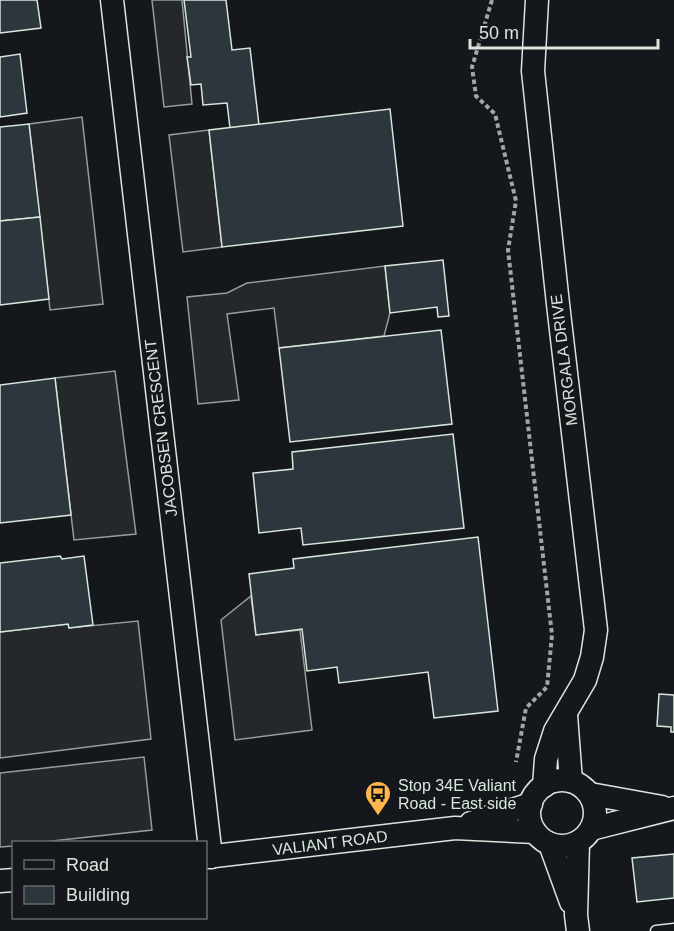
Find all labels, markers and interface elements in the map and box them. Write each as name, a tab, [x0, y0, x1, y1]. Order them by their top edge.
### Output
scale bar	[470, 12, 658, 50]
text: 50 m	[479, 23, 519, 43]
street label: MORGALA DRIVE	[547, 293, 581, 427]
street label: JACOBSEN CRESCENT	[142, 338, 180, 518]
place label: Stop 34E Valiant Road - East side	[398, 777, 517, 812]
bus stop icon: Stop 34E Valiant Road - East side	[363, 779, 393, 817]
street label: VALIANT ROAD	[271, 828, 389, 858]
legend	[12, 841, 207, 919]
text: Road	[66, 855, 109, 875]
text: Building	[66, 885, 130, 905]

